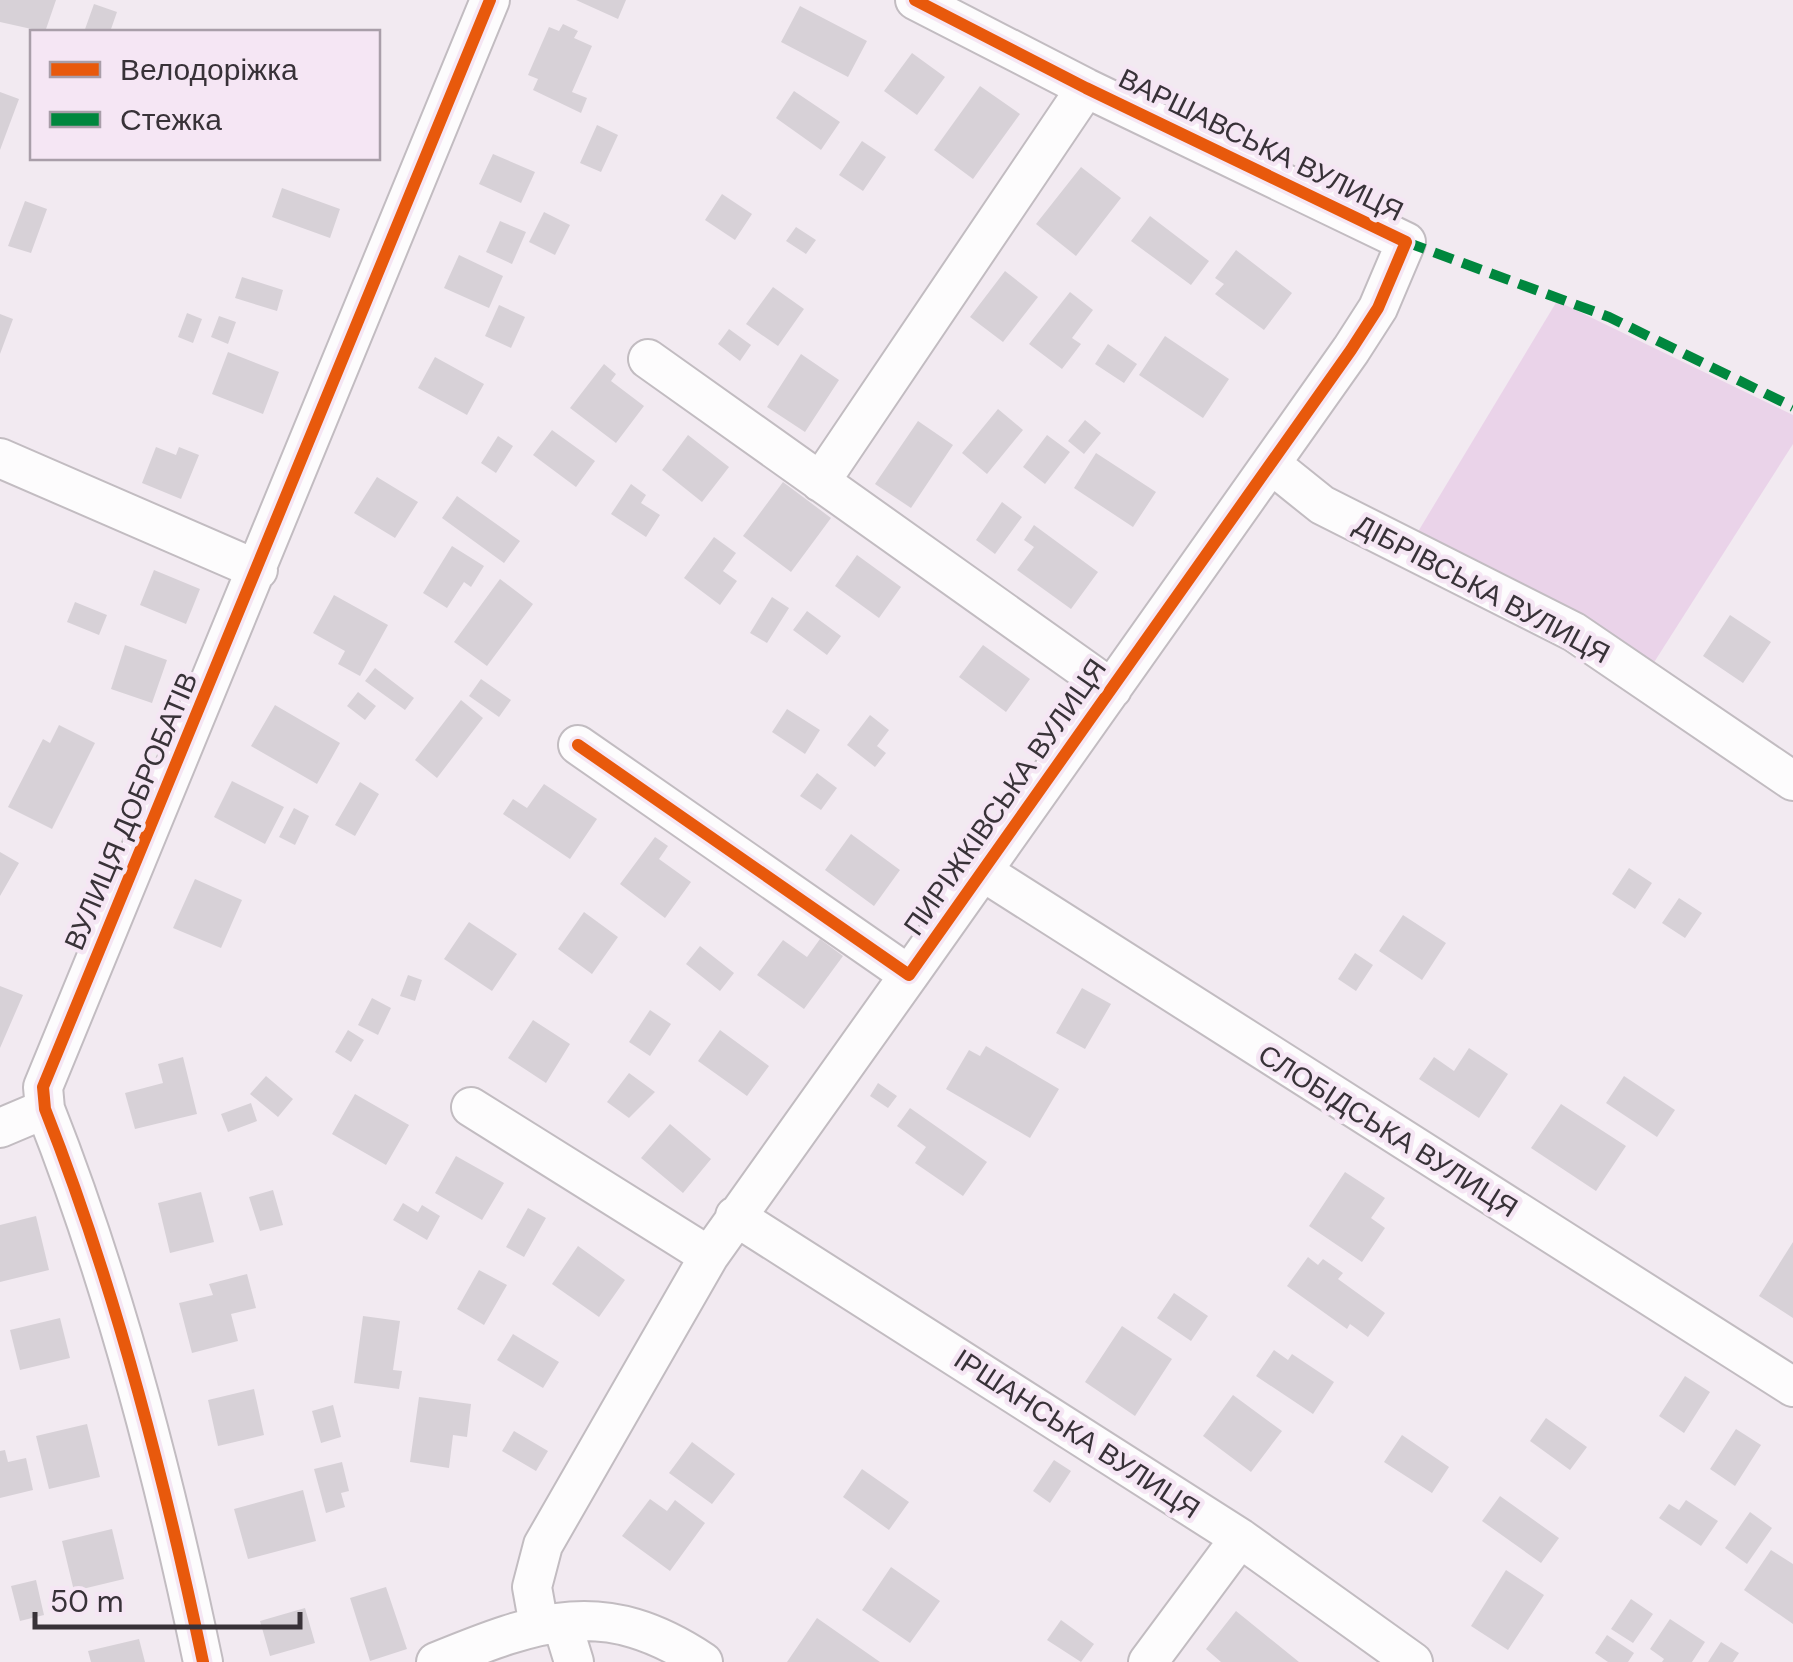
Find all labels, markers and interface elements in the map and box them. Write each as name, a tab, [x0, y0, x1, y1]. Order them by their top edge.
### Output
legend	[30, 30, 380, 160]
text: Велодоріжка	[120, 50, 298, 89]
street label: ВАРШАВСЬКА ВУЛИЦЯ	[1113, 60, 1409, 230]
text: Стежка	[120, 100, 222, 139]
street label: ДІБРІВСЬКА ВУЛИЦЯ	[1348, 506, 1616, 672]
street label: ПИРІЖКІВСЬКА ВУЛИЦЯ	[895, 651, 1115, 943]
street label: ВУЛИЦЯ ДОБРОБАТІВ	[56, 667, 206, 955]
street label: СЛОБІДСЬКА ВУЛИЦЯ	[1251, 1036, 1525, 1226]
street label: ІРШАНСЬКА ВУЛИЦЯ	[947, 1341, 1207, 1527]
scale bar	[35, 1567, 300, 1629]
text: 50 m	[50, 1582, 124, 1621]

